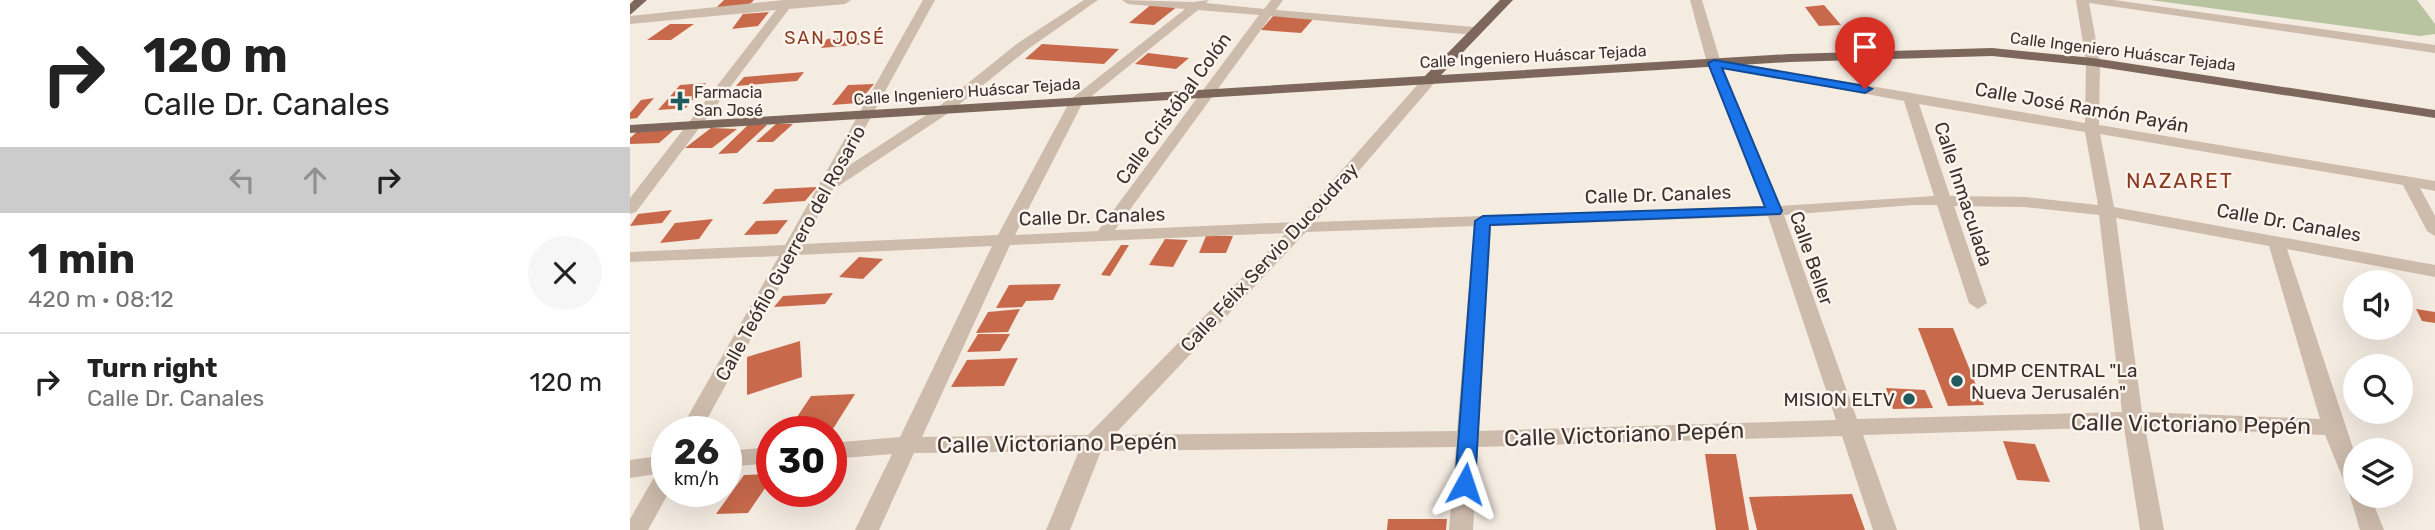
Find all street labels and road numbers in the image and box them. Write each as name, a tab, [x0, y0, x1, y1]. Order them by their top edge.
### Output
street label: Calle Cristóbal Colón	[1111, 28, 1236, 189]
street label: Calle Ingeniero Huáscar Tejada	[2009, 28, 2237, 75]
street label: Calle Ingeniero Huáscar Tejada	[1419, 41, 1647, 72]
street label: Calle Ingeniero Huáscar Tejada	[853, 74, 1081, 109]
street label: Calle José Ramón Payán	[1973, 77, 2191, 138]
street label: Calle Inmaculada	[1929, 119, 1998, 269]
street label: Calle Teófilo Guerrero del Rosario	[710, 122, 870, 385]
street label: Calle Félix Servio Ducoudray	[1176, 158, 1363, 357]
street label: Calle Dr. Canales	[1584, 180, 1732, 209]
street label: Calle Dr. Canales	[2215, 198, 2363, 247]
street label: Calle Dr. Canales	[1018, 202, 1166, 231]
street label: Calle Beller	[1785, 208, 1839, 309]
street label: Calle Victoriano Pepén	[2071, 408, 2311, 440]
street label: Calle Victoriano Pepén	[1503, 416, 1745, 452]
street label: Calle Victoriano Pepén	[937, 427, 1177, 459]

